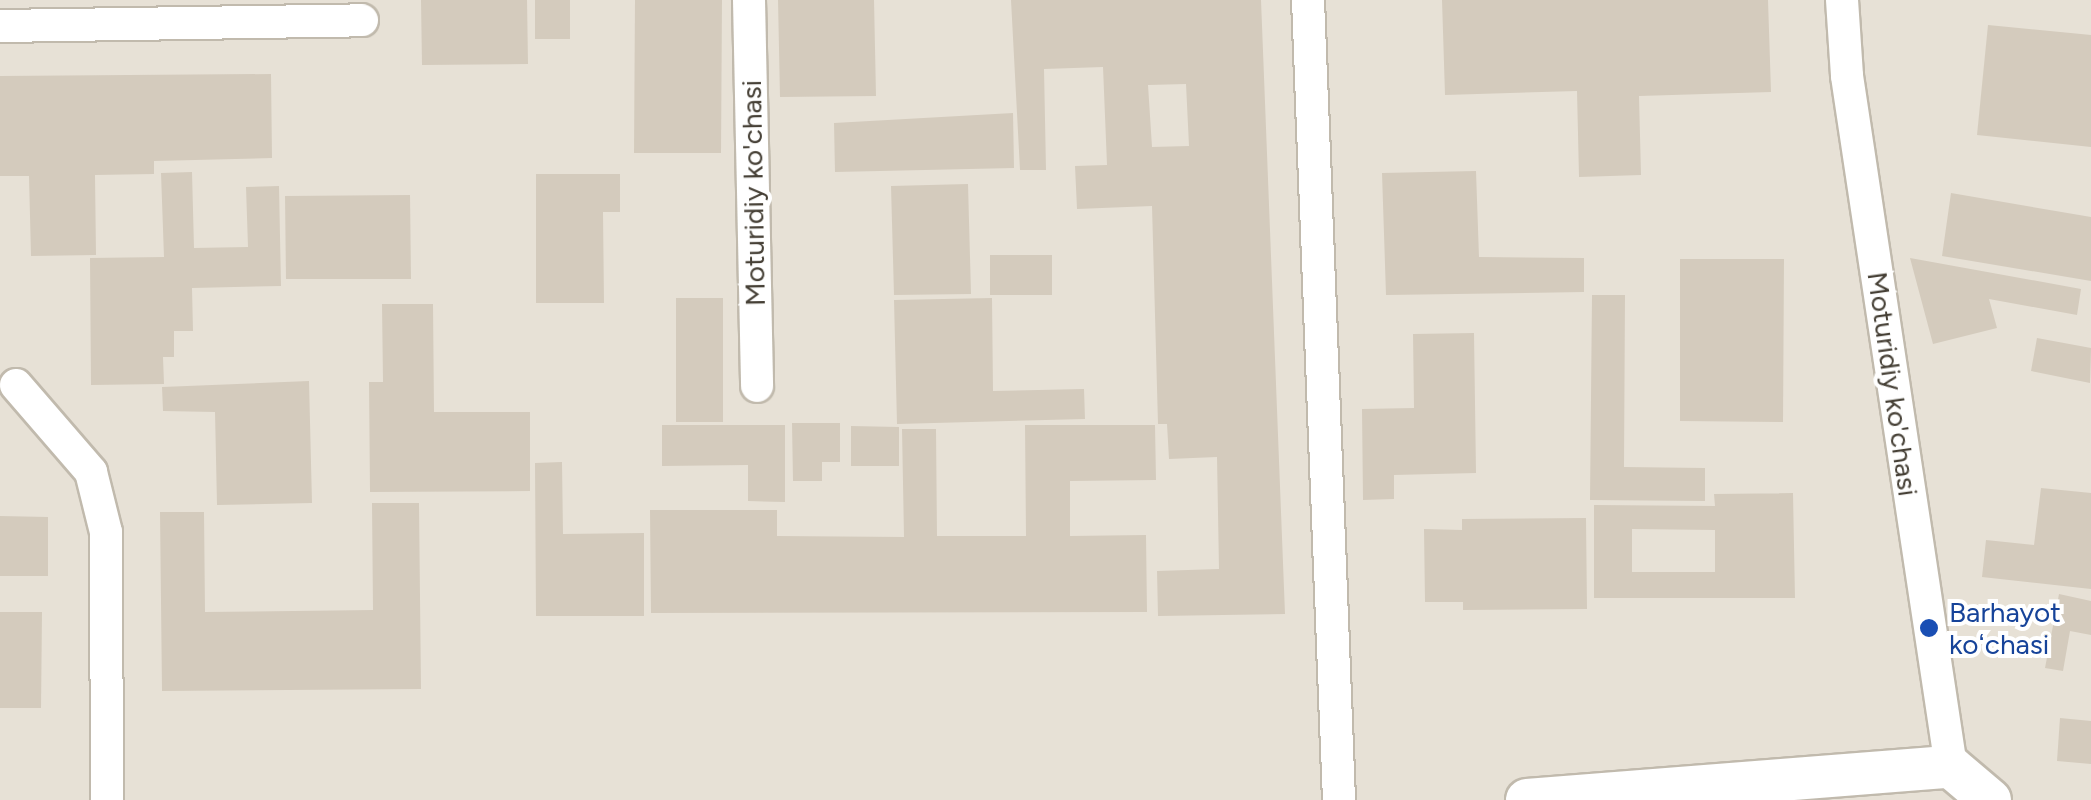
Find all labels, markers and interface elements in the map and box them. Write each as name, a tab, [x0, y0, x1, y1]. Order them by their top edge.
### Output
street label: Moturidiy ko'chasi	[734, 80, 772, 306]
street label: Moturidiy ko'chasi	[1861, 270, 1925, 498]
place label: Barhayot koʻchasi	[1949, 595, 2061, 661]
marker: Barhayot koʻchasi	[1918, 617, 1940, 639]

